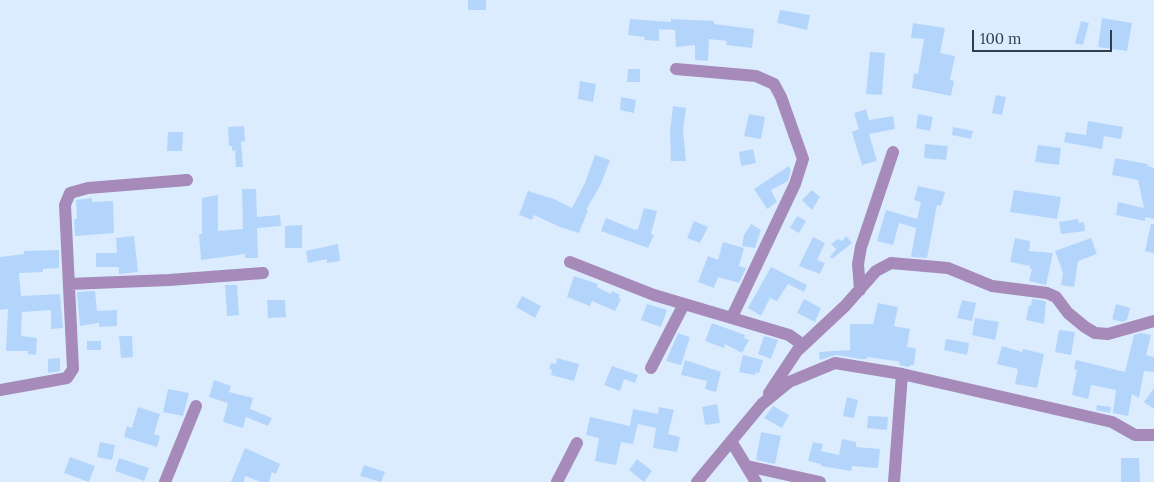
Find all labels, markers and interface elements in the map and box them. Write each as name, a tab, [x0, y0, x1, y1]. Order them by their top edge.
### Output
scale bar	[974, 20, 1114, 52]
text: 100 m	[980, 29, 1021, 48]

